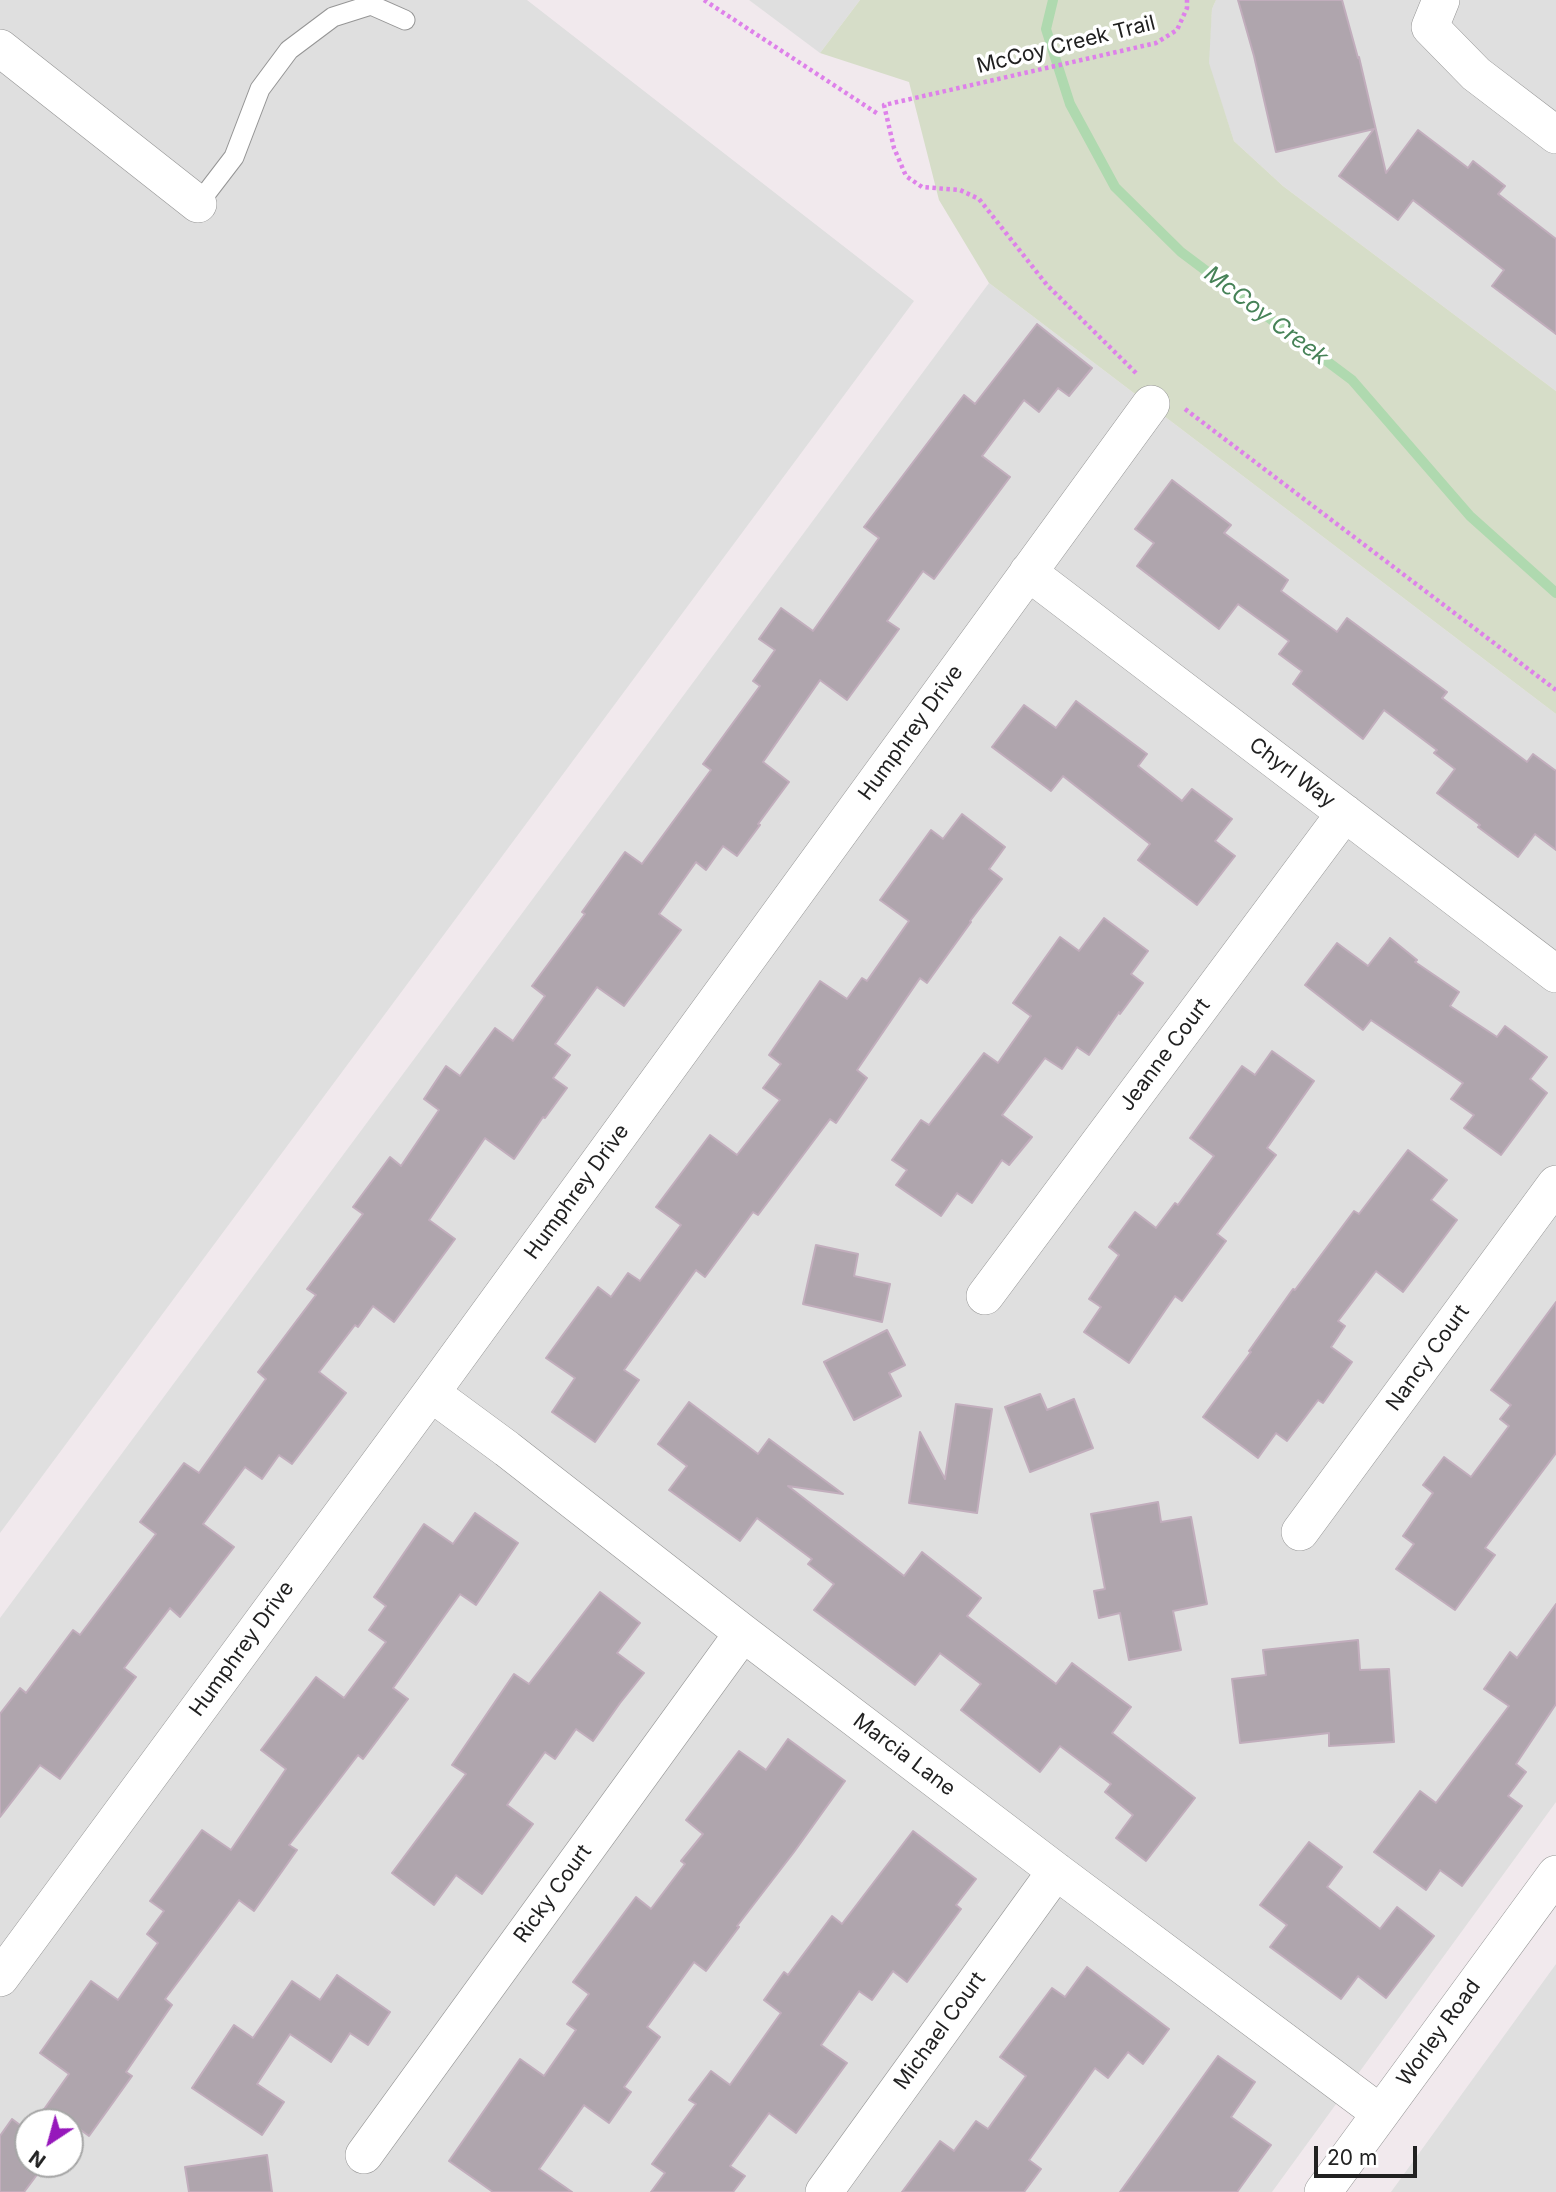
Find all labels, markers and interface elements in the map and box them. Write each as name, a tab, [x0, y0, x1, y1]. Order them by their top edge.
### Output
street label: McCoy Creek Trail	[974, 11, 1158, 79]
water label: McCoy Creek	[1199, 261, 1333, 371]
street label: Humphrey Drive	[854, 661, 968, 805]
street label: Chyrl Way	[1244, 732, 1340, 814]
street label: Jeanne Court	[1114, 994, 1216, 1116]
street label: Humphrey Drive	[520, 1120, 634, 1264]
street label: Nancy Court	[1381, 1300, 1475, 1416]
street label: Humphrey Drive	[185, 1577, 299, 1721]
street label: Marcia Lane	[848, 1708, 960, 1802]
street label: Ricky Court	[509, 1840, 597, 1948]
street label: Michael Court	[889, 1967, 991, 2095]
street label: Worley Road	[1392, 1975, 1486, 2091]
north arrow	[14, 2108, 84, 2178]
scale bar	[1318, 2132, 1421, 2176]
text: N	[25, 2145, 50, 2172]
text: 20 m	[1327, 2145, 1377, 2170]

